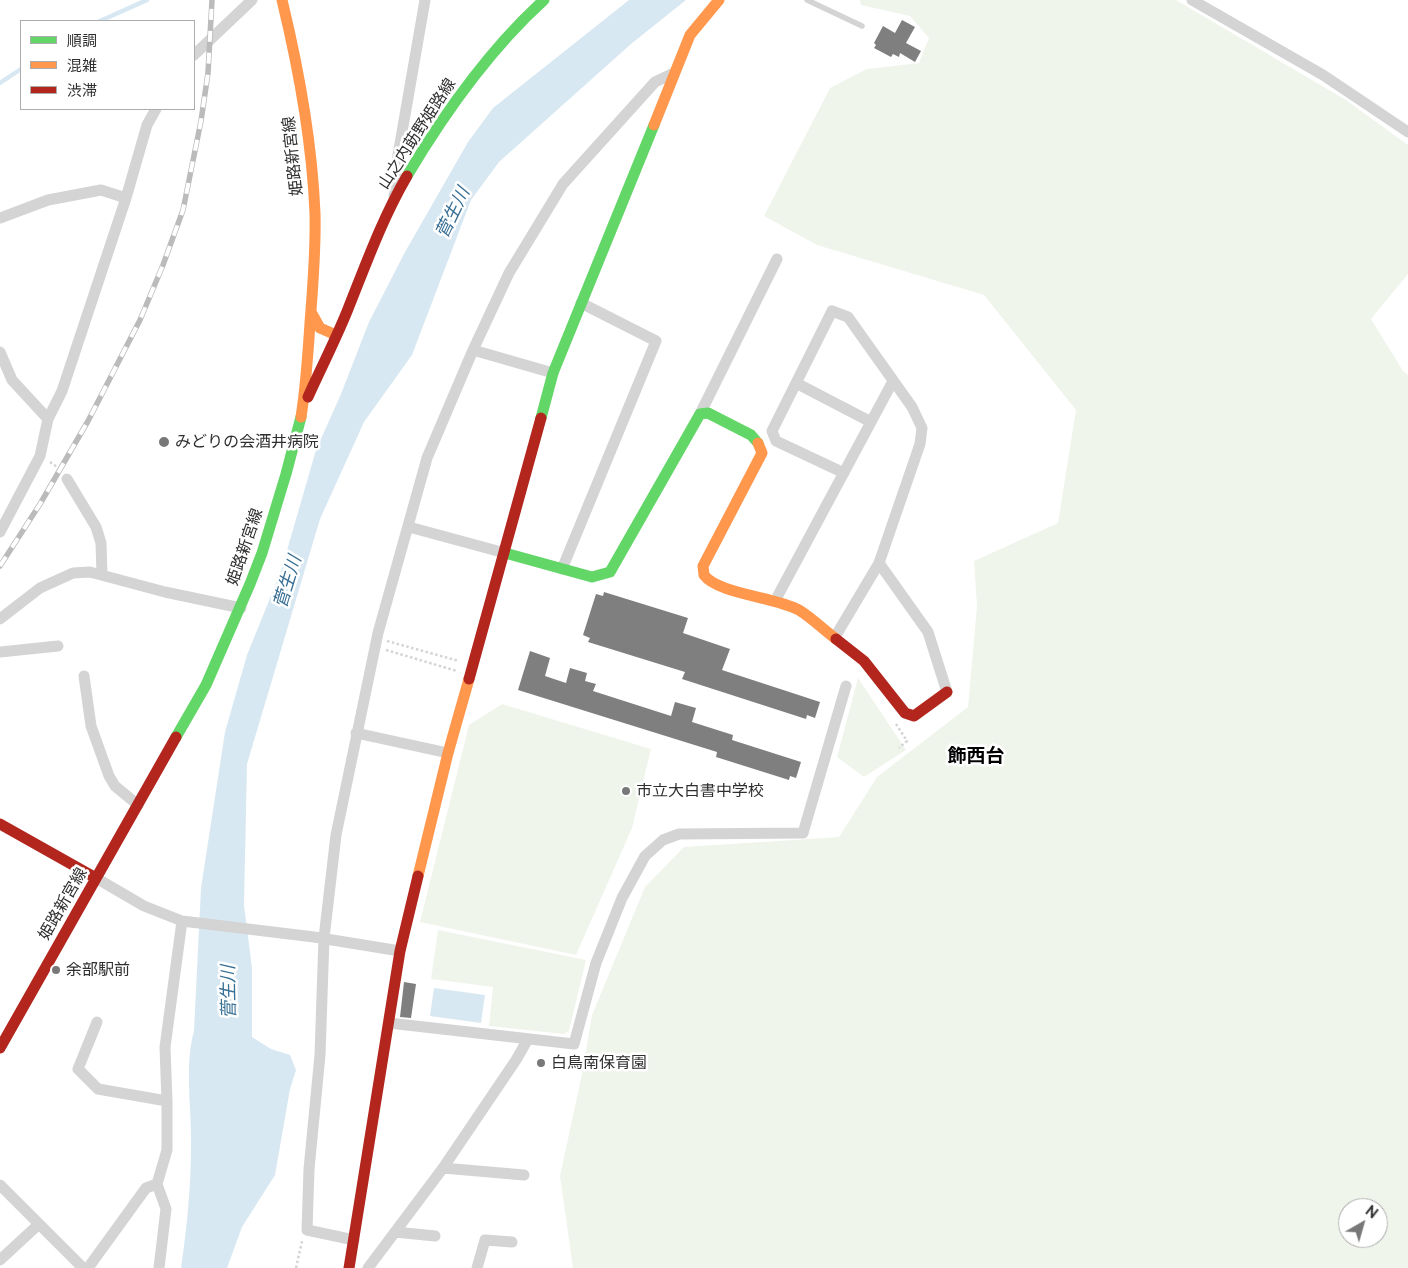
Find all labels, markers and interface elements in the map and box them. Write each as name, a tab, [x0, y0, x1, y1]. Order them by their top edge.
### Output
legend	[20, 20, 195, 110]
text: 順調	[67, 32, 97, 50]
text: 混雑	[67, 57, 97, 75]
street label: 山之内莇野姫路線	[374, 75, 460, 193]
text: 渋滞	[67, 82, 97, 100]
street label: 姫路新宮線	[279, 115, 307, 197]
water label: 菅生川	[431, 184, 475, 242]
place label: みどりの会酒井病院	[175, 432, 319, 452]
marker: みどりの会酒井病院	[157, 435, 171, 449]
street label: 姫路新宮線	[223, 506, 267, 588]
water label: 菅生川	[270, 553, 306, 611]
district label: 飾西台	[948, 745, 1004, 767]
place label: 市立大白書中学校	[636, 781, 764, 801]
marker: 市立大白書中学校	[620, 785, 632, 797]
street label: 姫路新宮線	[35, 865, 91, 943]
place label: 余部駅前	[66, 960, 130, 980]
marker: 余部駅前	[50, 964, 62, 976]
water label: 菅生川	[218, 965, 240, 1019]
place label: 白鳥南保育園	[551, 1053, 647, 1073]
marker: 白鳥南保育園	[535, 1057, 547, 1069]
north arrow	[1338, 1198, 1388, 1248]
text: N	[1362, 1202, 1381, 1222]

